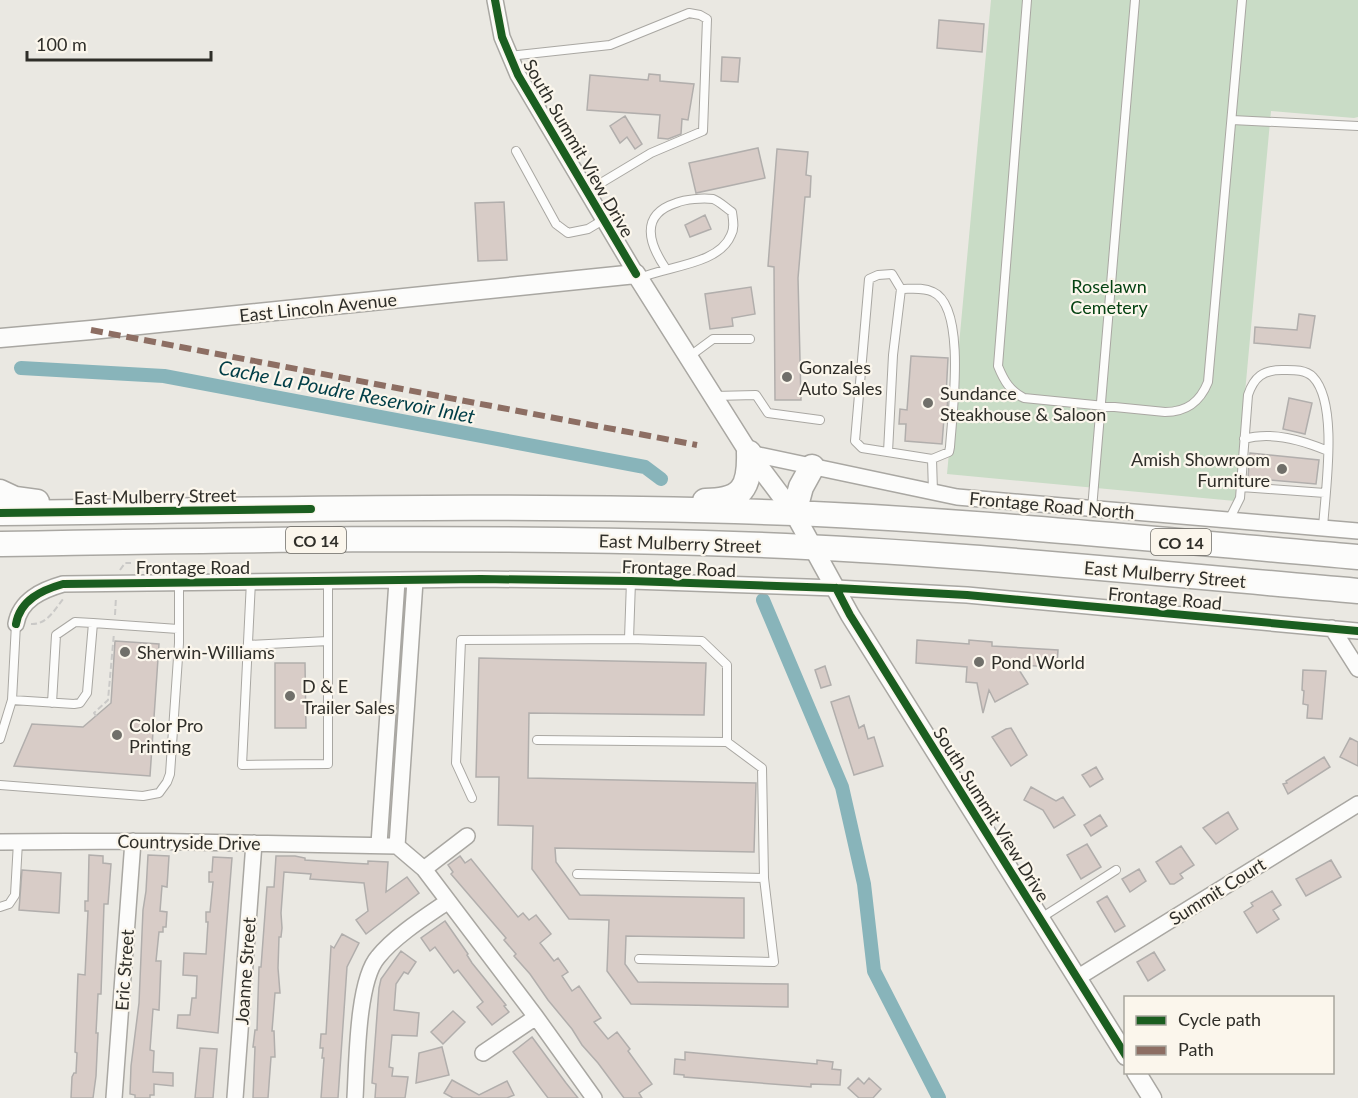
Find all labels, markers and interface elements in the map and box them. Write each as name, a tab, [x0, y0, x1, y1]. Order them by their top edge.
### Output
scale bar	[27, 24, 212, 62]
text: 100 m	[36, 33, 87, 55]
street label: South Summit View Drive	[519, 55, 639, 241]
park label: Roselawn Cemetery	[1070, 275, 1148, 318]
street label: East Lincoln Avenue	[238, 288, 398, 326]
water label: Cache La Poudre Reservoir Inlet	[217, 354, 477, 428]
place label: Gonzales Auto Sales	[799, 356, 883, 399]
marker: Gonzales Auto Sales	[780, 370, 794, 384]
place label: Sundance Steakhouse & Saloon	[940, 382, 1106, 425]
marker: Sundance Steakhouse & Saloon	[921, 396, 935, 410]
place label: Amish Showroom Furniture	[1131, 448, 1270, 491]
marker: Amish Showroom Furniture	[1275, 462, 1289, 476]
street label: East Mulberry Street	[74, 484, 237, 508]
street label: Frontage Road North	[969, 487, 1135, 523]
road number: CO 14	[286, 527, 346, 553]
street label: East Mulberry Street	[598, 529, 762, 557]
road number: CO 14	[1151, 529, 1211, 555]
street label: Frontage Road	[621, 555, 737, 581]
street label: Frontage Road	[136, 556, 250, 578]
street label: East Mulberry Street	[1083, 556, 1247, 592]
street label: Frontage Road	[1107, 582, 1223, 614]
place label: Sherwin-Williams	[137, 641, 275, 663]
marker: Sherwin-Williams	[118, 645, 132, 659]
place label: Pond World	[991, 651, 1085, 673]
marker: Pond World	[972, 655, 986, 669]
place label: D & E Trailer Sales	[302, 675, 395, 718]
marker: D & E Trailer Sales	[283, 689, 297, 703]
place label: Color Pro Printing	[129, 714, 203, 757]
street label: South Summit View Drive	[929, 722, 1055, 906]
marker: Color Pro Printing	[110, 728, 124, 742]
street label: Countryside Drive	[117, 830, 261, 854]
street label: Summit Court	[1165, 852, 1270, 929]
street label: Joanne Street	[230, 916, 260, 1026]
street label: Eric Street	[110, 928, 138, 1011]
legend	[1124, 996, 1334, 1074]
text: Cycle path	[1178, 1008, 1261, 1030]
text: Path	[1178, 1038, 1214, 1060]

